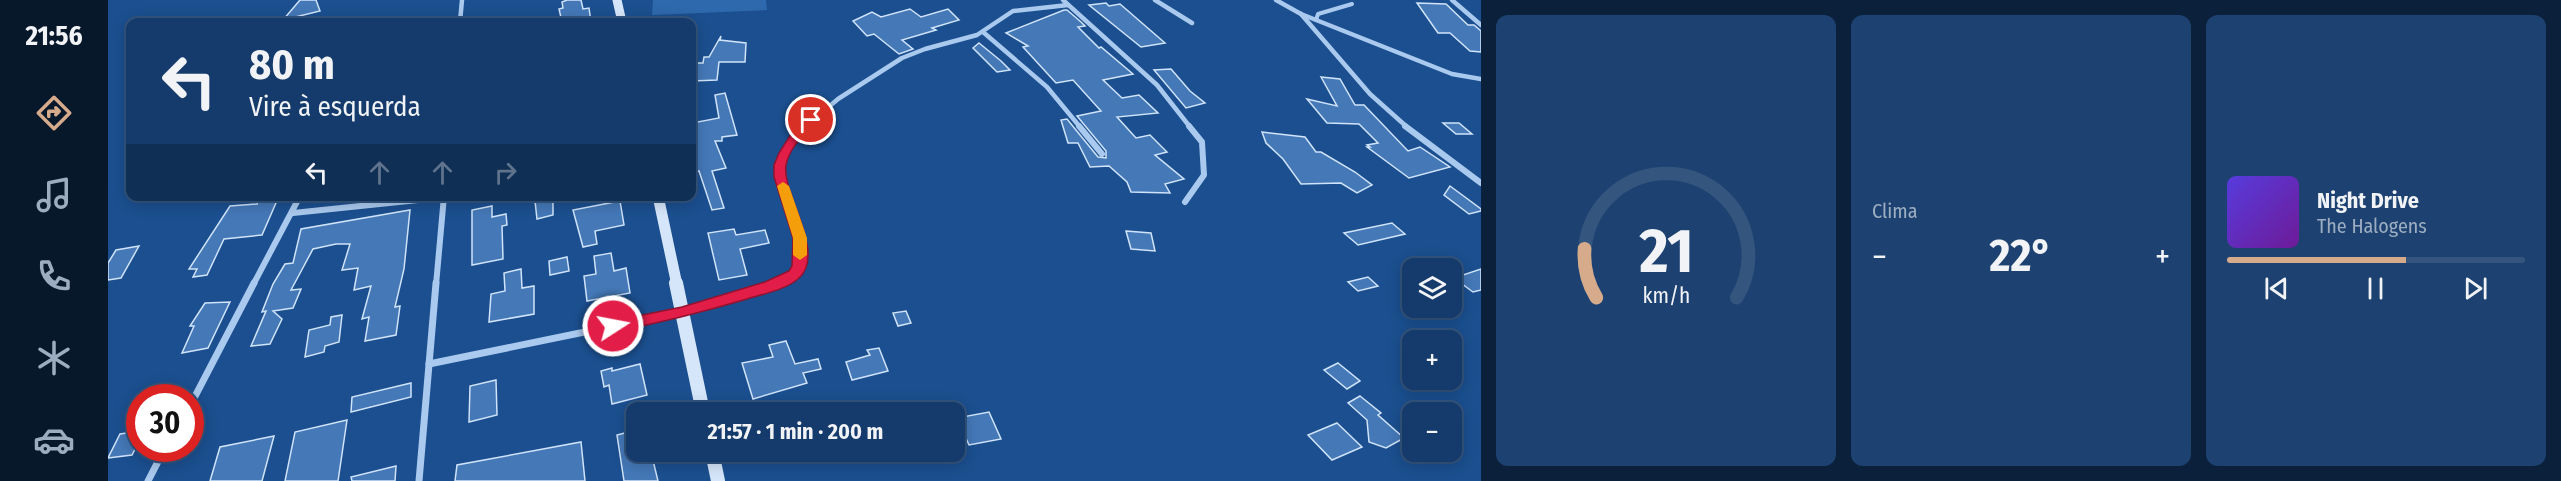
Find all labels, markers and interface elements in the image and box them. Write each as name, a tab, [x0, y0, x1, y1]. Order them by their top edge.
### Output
text: 21:56	[25, 20, 83, 52]
text: 80 m	[249, 40, 335, 90]
icon: left	[150, 42, 228, 120]
text: Vire à esquerda	[249, 91, 421, 123]
icon: directions	[33, 92, 75, 134]
pin	[785, 94, 836, 145]
icon: arrive	[794, 103, 827, 136]
icon: left	[300, 156, 333, 189]
icon: ahead	[363, 156, 396, 189]
icon: ahead	[426, 156, 459, 189]
icon: right	[489, 156, 522, 189]
icon: music	[33, 174, 75, 216]
text: Night Drive	[2317, 187, 2419, 214]
text: Clima	[1872, 199, 1917, 223]
text: 21	[1638, 214, 1693, 289]
text: The Halogens	[2317, 214, 2427, 238]
text: 22°	[1990, 229, 2052, 283]
text: −	[1872, 237, 1887, 277]
text: +	[2155, 237, 2170, 277]
icon: phone	[33, 255, 75, 297]
map controls	[1402, 258, 1462, 462]
button: layers	[1402, 258, 1462, 318]
icon: previous	[2260, 272, 2293, 305]
icon: pause	[2359, 272, 2392, 305]
icon: next	[2459, 272, 2492, 305]
text: km/h	[1642, 283, 1690, 309]
position arrow	[581, 294, 645, 358]
button: +	[1402, 330, 1462, 390]
icon: climate	[33, 337, 75, 379]
speed limit sign: 30	[126, 384, 204, 462]
button: −	[1402, 402, 1462, 462]
text: 21:57 · 1 min · 200 m	[708, 418, 883, 445]
icon: car	[33, 419, 75, 461]

